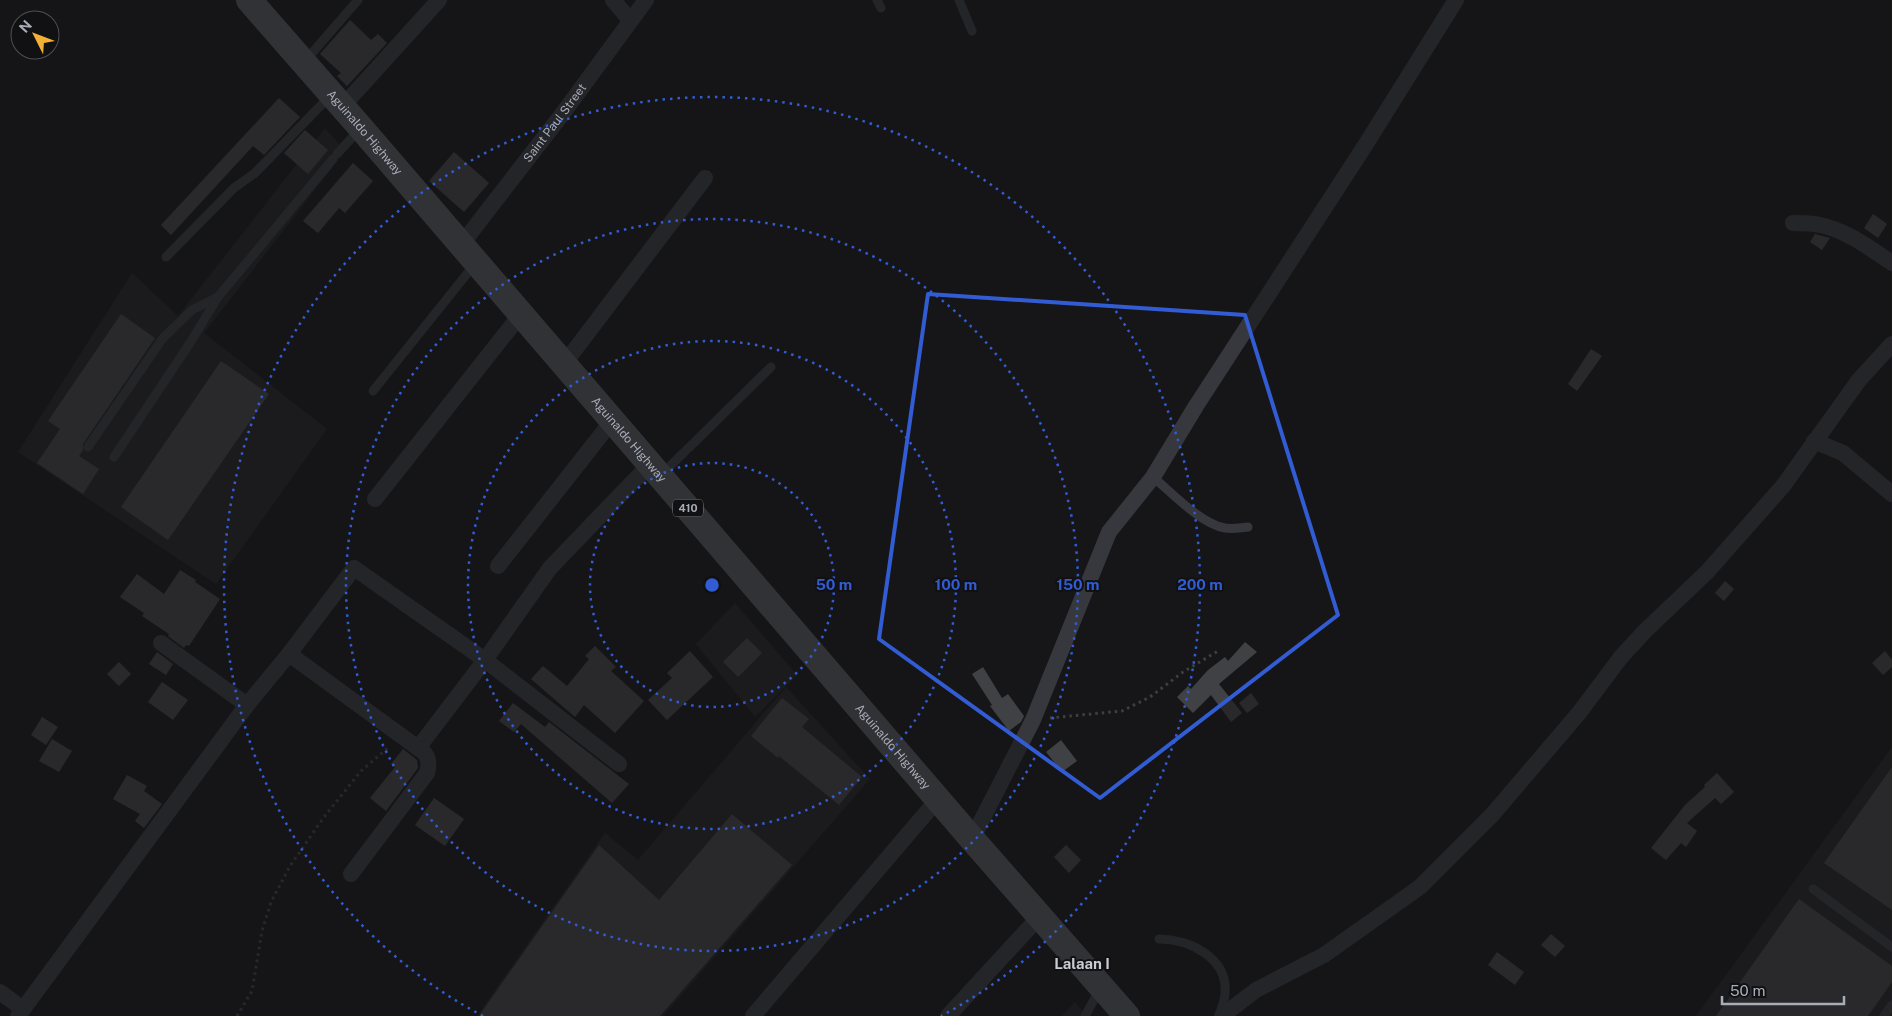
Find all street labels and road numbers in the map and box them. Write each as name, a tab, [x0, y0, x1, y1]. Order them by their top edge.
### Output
street label: Saint Paul Street	[521, 81, 589, 165]
street label: Aguinaldo Highway	[324, 87, 406, 178]
street label: Aguinaldo Highway	[588, 394, 670, 486]
road number: 410	[673, 499, 703, 516]
street label: Aguinaldo Highway	[852, 701, 934, 793]

